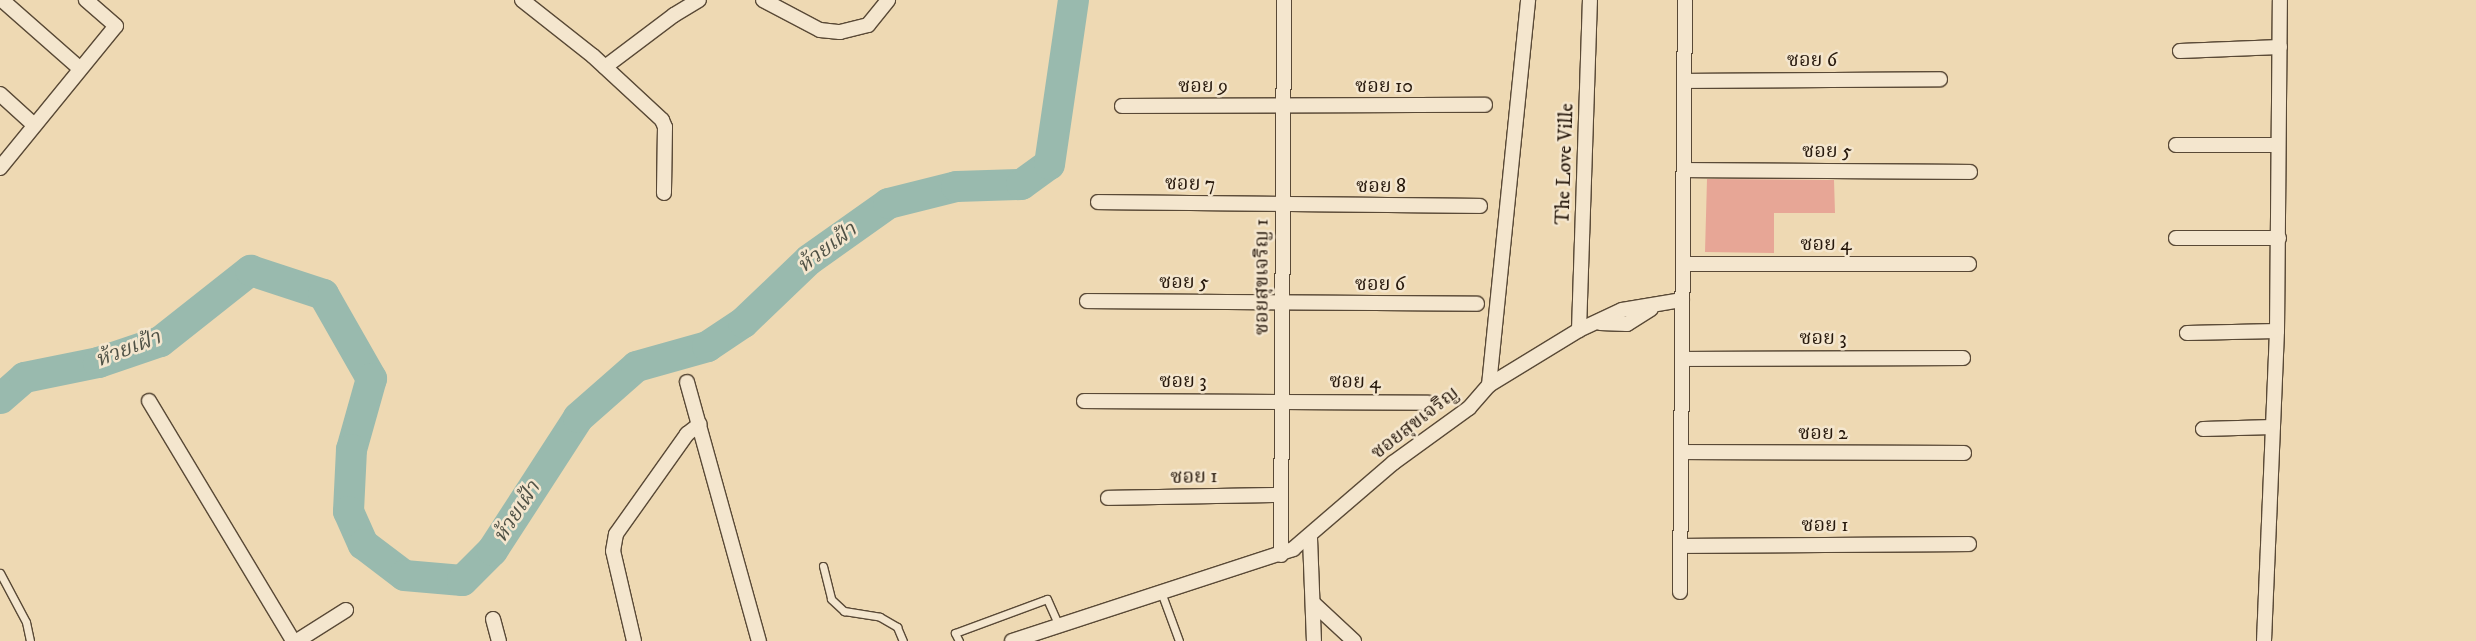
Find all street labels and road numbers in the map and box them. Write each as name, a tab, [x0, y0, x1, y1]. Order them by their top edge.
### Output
street label: ซอย 6	[1787, 48, 1837, 72]
street label: ซอย 9	[1178, 74, 1228, 98]
street label: ซอย 10	[1355, 74, 1413, 98]
street label: The Love Ville	[1551, 103, 1579, 225]
street label: ซอย 5	[1802, 139, 1852, 163]
street label: ซอย 7	[1165, 172, 1215, 196]
street label: ซอย 8	[1356, 174, 1406, 198]
street label: ซอยสุขเจริญ 1	[1250, 219, 1274, 335]
street label: ซอย 4	[1800, 232, 1852, 256]
street label: ซอย 5	[1159, 270, 1209, 294]
street label: ซอย 6	[1355, 272, 1405, 296]
street label: ซอย 3	[1799, 326, 1847, 350]
street label: ซอย 3	[1159, 369, 1207, 393]
street label: ซอย 4	[1329, 370, 1381, 394]
street label: ซอยสุขเจริญ	[1366, 381, 1464, 465]
street label: ซอย 2	[1798, 421, 1848, 445]
street label: ซอย 1	[1170, 465, 1218, 489]
street label: ซอย 1	[1801, 513, 1849, 537]

